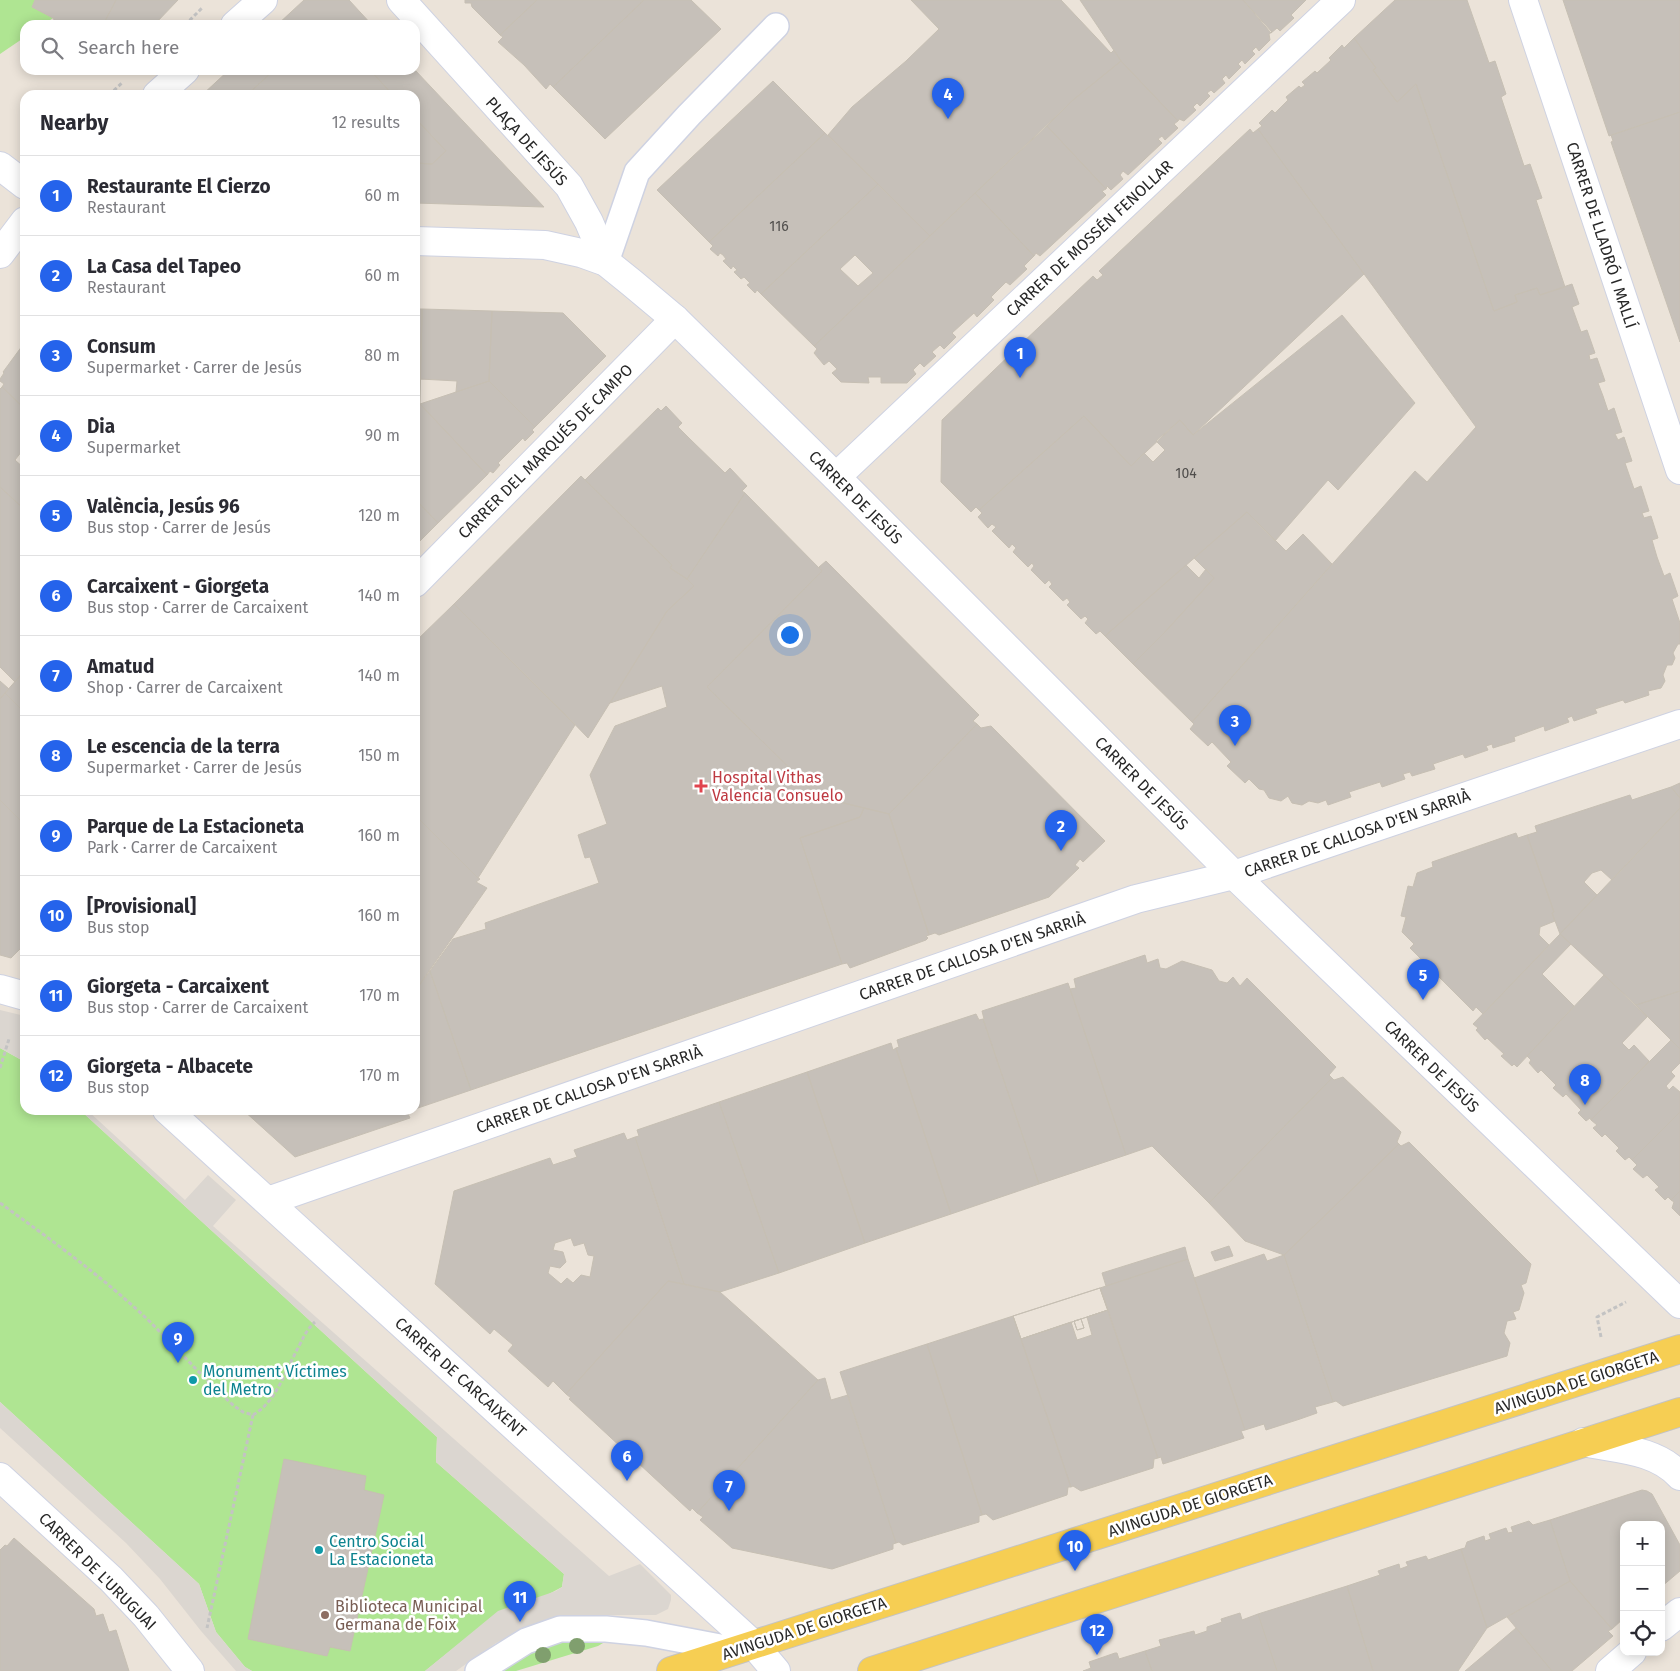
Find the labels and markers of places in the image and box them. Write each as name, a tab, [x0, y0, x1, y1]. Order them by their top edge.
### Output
pin: 4	[932, 78, 964, 119]
pin: 1	[1004, 337, 1036, 378]
pin: 3	[1219, 705, 1251, 746]
place label: Hospital Vithas Valencia Consuelo	[712, 768, 843, 805]
marker: Hospital Vithas Valencia Consuelo	[694, 779, 708, 793]
pin: 2	[1045, 810, 1077, 851]
pin: 5	[1407, 959, 1439, 1000]
pin: 8	[1569, 1064, 1601, 1105]
pin: 9	[162, 1322, 194, 1363]
place label: Monument Víctimes del Metro	[203, 1362, 347, 1399]
marker: Monument Víctimes del Metro	[187, 1374, 199, 1386]
pin: 6	[611, 1440, 643, 1481]
pin: 7	[713, 1470, 745, 1511]
pin: 10	[1059, 1530, 1091, 1571]
place label: Centro Social La Estacioneta	[329, 1532, 434, 1569]
marker: Centro Social La Estacioneta	[313, 1544, 325, 1556]
pin: 11	[504, 1581, 536, 1622]
place label: Biblioteca Municipal Germana de Foix	[335, 1597, 483, 1634]
marker: Biblioteca Municipal Germana de Foix	[319, 1609, 331, 1621]
pin: 12	[1081, 1614, 1113, 1655]

